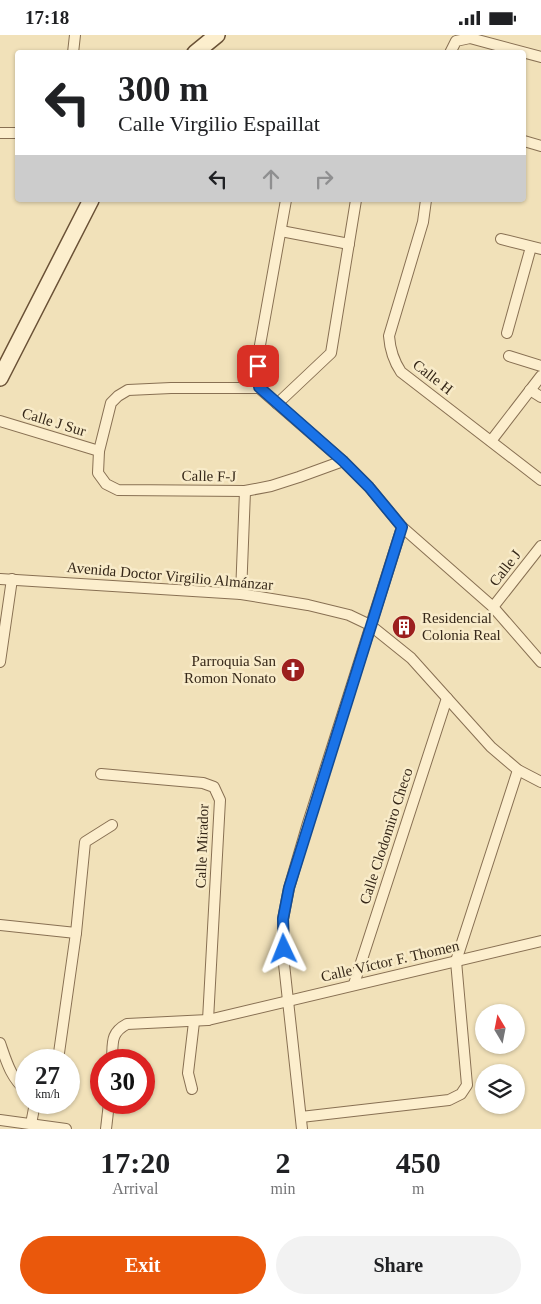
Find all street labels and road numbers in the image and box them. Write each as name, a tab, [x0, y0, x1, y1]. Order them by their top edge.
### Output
street label: Calle H	[410, 356, 456, 398]
street label: Calle J Sur	[20, 405, 88, 439]
street label: Calle F-J	[182, 468, 237, 484]
street label: Calle J	[486, 547, 524, 589]
street label: Avenida Doctor Virgilio Almánzar	[66, 559, 274, 593]
street label: Calle Clodomiro Checo	[356, 766, 416, 906]
street label: Calle Mirador	[193, 803, 211, 889]
street label: Calle Víctor F. Thomen	[319, 937, 461, 985]

